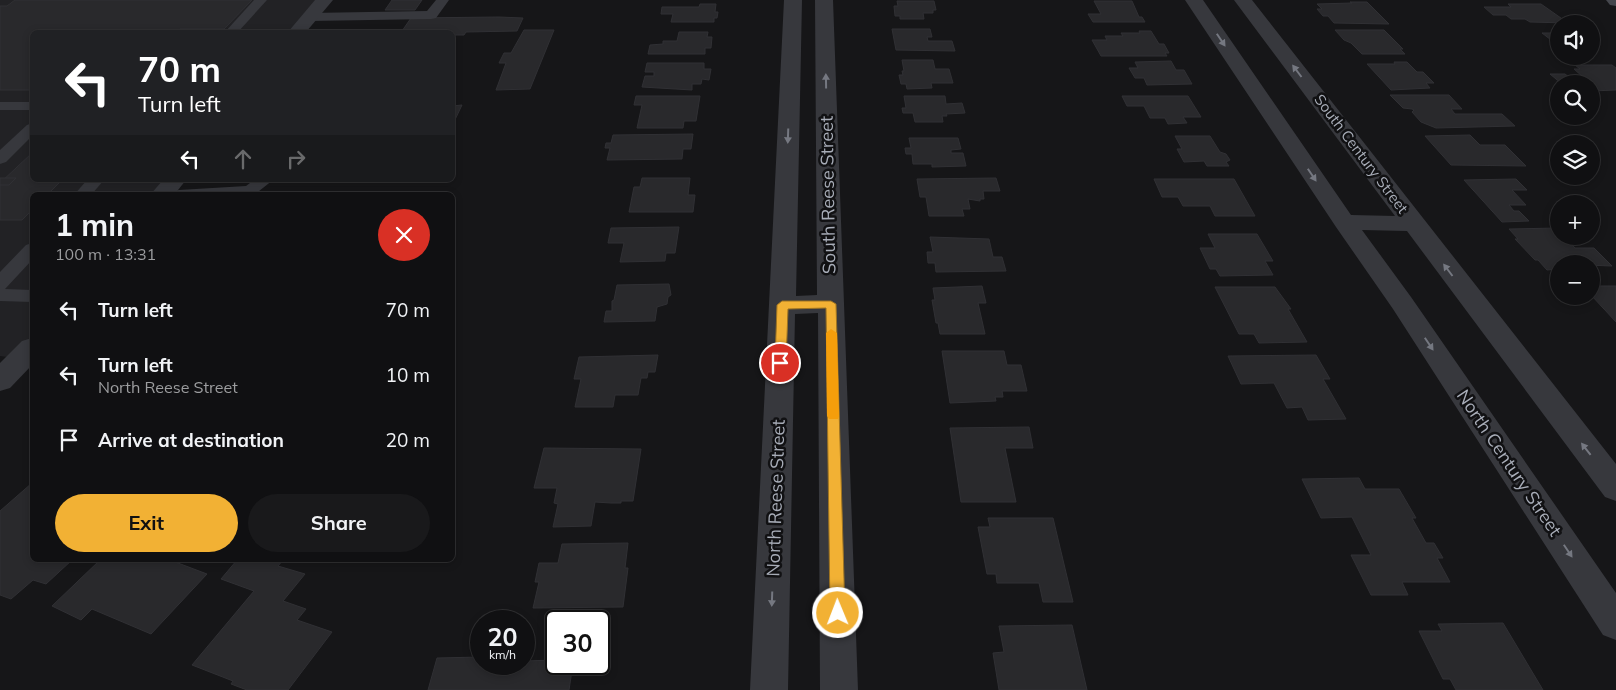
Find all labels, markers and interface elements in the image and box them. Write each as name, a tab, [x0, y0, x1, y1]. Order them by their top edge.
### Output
map controls	[1550, 15, 1600, 305]
button: sound	[1550, 15, 1600, 65]
one-way arrow	[1216, 34, 1226, 47]
text: 70 m	[138, 47, 221, 91]
icon: left	[55, 50, 120, 115]
one-way arrow	[1292, 64, 1302, 78]
one-way arrow	[822, 73, 830, 89]
button: search	[1550, 75, 1600, 125]
text: Turn left	[138, 90, 221, 118]
street label: South Century Street	[1310, 90, 1412, 217]
street label: South Reese Street	[815, 116, 840, 274]
one-way arrow	[784, 128, 792, 144]
button: layers	[1550, 135, 1600, 185]
icon: left	[176, 145, 204, 173]
icon: ahead	[229, 145, 257, 173]
icon: right	[282, 145, 310, 173]
one-way arrow	[1307, 168, 1317, 182]
button: +	[1550, 195, 1600, 245]
text: 1 min	[55, 206, 134, 244]
button: close	[378, 209, 430, 261]
text: 100 m · 13:31	[55, 244, 156, 264]
button: −	[1550, 255, 1600, 305]
one-way arrow	[1443, 264, 1454, 277]
icon: left	[55, 296, 83, 324]
text: Turn left	[98, 298, 173, 322]
text: 70 m	[386, 298, 430, 322]
one-way arrow	[1424, 337, 1434, 351]
pin	[759, 342, 801, 384]
icon: arrive	[766, 349, 794, 377]
text: Turn left	[98, 353, 173, 377]
icon: left	[55, 361, 83, 389]
text: 10 m	[386, 363, 430, 387]
text: North Reese Street	[98, 377, 238, 397]
street label: North Century Street	[1452, 385, 1567, 540]
street label: North Reese Street	[761, 419, 790, 577]
icon: arrive	[55, 426, 83, 454]
text: Arrive at destination	[98, 428, 284, 452]
text: 20 m	[386, 428, 430, 452]
one-way arrow	[1581, 443, 1592, 456]
button: Exit	[55, 494, 238, 552]
button: Share	[248, 494, 430, 552]
one-way arrow	[1563, 545, 1573, 558]
position arrow	[811, 586, 863, 638]
one-way arrow	[768, 591, 776, 607]
speed limit sign: 30	[545, 610, 610, 675]
text: 20	[487, 621, 518, 652]
text: km/h	[489, 647, 516, 662]

